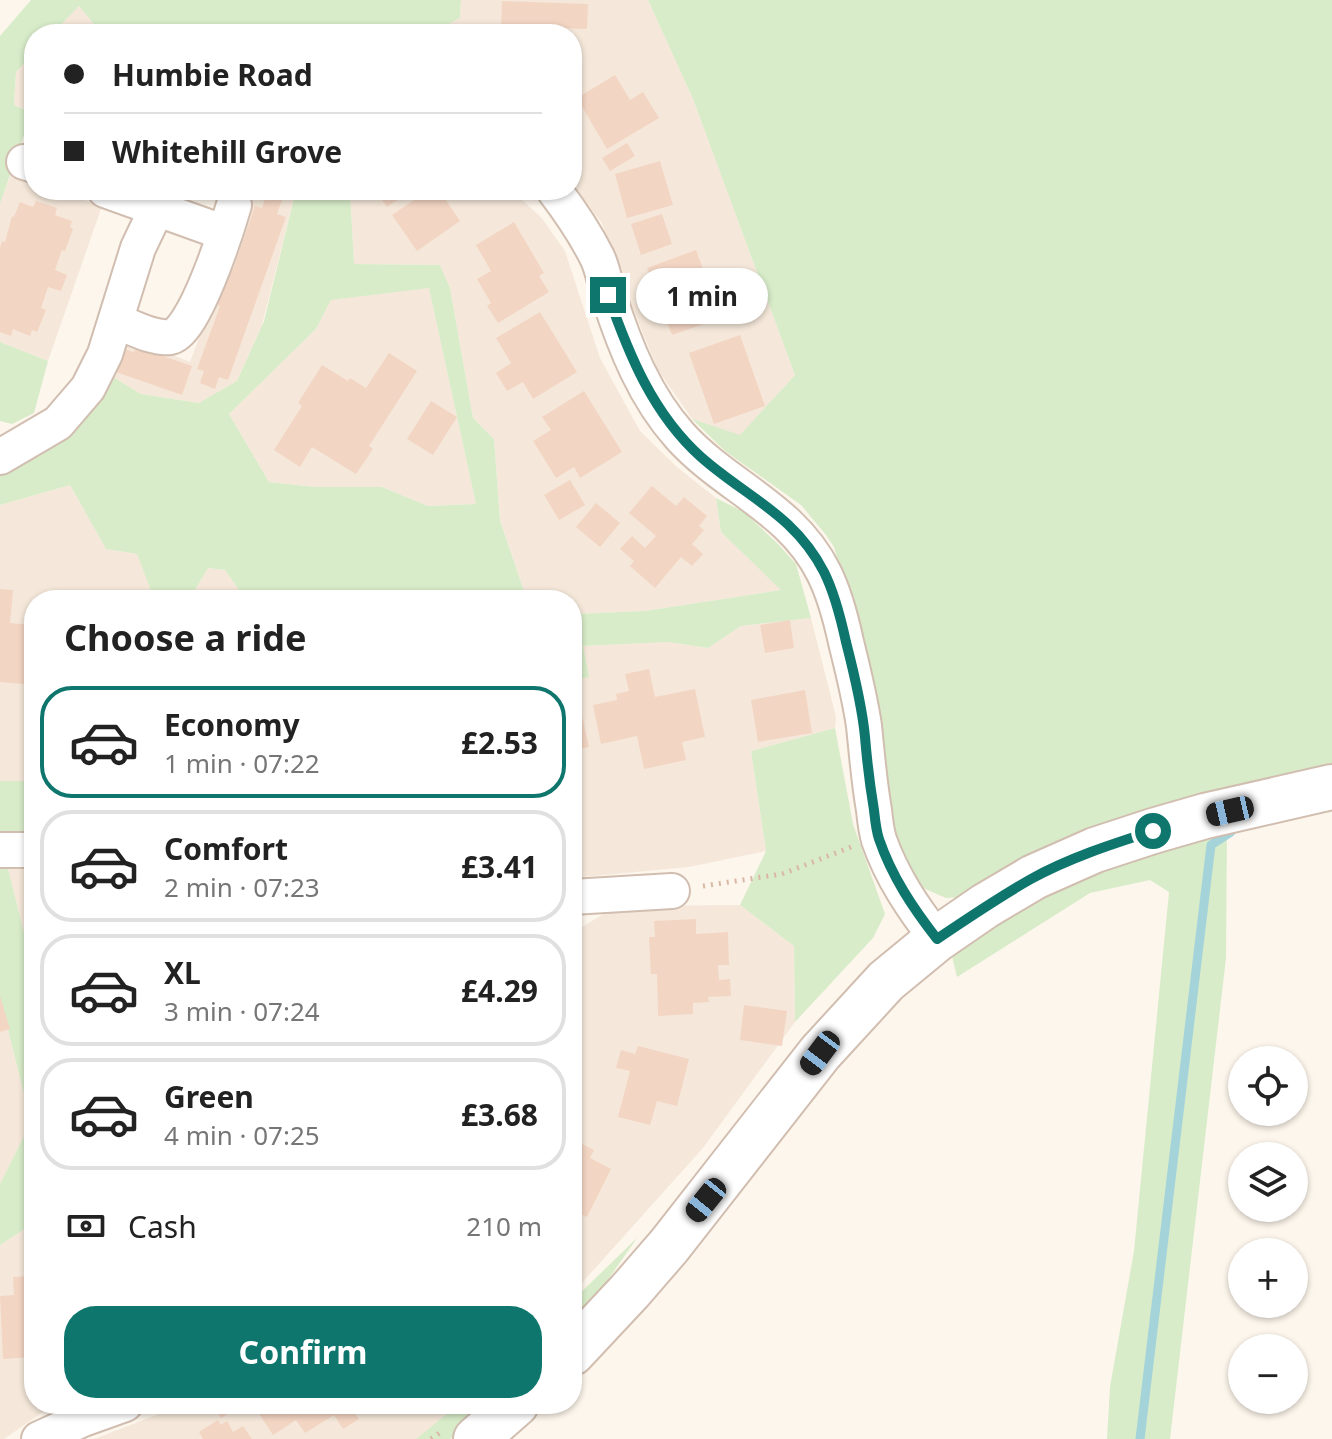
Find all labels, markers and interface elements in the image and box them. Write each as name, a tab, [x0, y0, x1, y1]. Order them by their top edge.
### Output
text: Humbie Road	[112, 54, 313, 95]
text: Whitehill Grove	[112, 131, 342, 172]
callout: 1 min	[636, 267, 768, 323]
route end	[590, 277, 626, 313]
text: 1 min	[666, 278, 738, 314]
text: Choose a ride	[64, 613, 306, 662]
text: Economy	[164, 704, 300, 745]
icon: car	[68, 706, 140, 778]
text: £2.53	[461, 722, 538, 763]
text: 1 min · 07:22	[164, 745, 320, 781]
car	[1204, 794, 1256, 828]
route start	[1135, 813, 1171, 849]
text: Comfort	[164, 828, 288, 869]
icon: car	[68, 830, 140, 902]
text: £3.41	[461, 846, 538, 887]
text: 2 min · 07:23	[164, 869, 320, 905]
text: XL	[164, 952, 201, 993]
icon: car	[68, 954, 140, 1026]
text: £4.29	[461, 970, 538, 1011]
text: 3 min · 07:24	[164, 993, 320, 1029]
car	[796, 1027, 844, 1079]
map controls	[1228, 1046, 1308, 1414]
button: locate	[1228, 1046, 1308, 1126]
text: Green	[164, 1076, 254, 1117]
icon: car	[68, 1078, 140, 1150]
text: £3.68	[461, 1094, 538, 1135]
text: 4 min · 07:25	[164, 1117, 320, 1153]
button: layers	[1228, 1142, 1308, 1222]
car	[682, 1174, 730, 1226]
icon: cash	[64, 1204, 108, 1248]
text: Cash	[128, 1206, 197, 1247]
text: 210 m	[466, 1208, 542, 1244]
button: +	[1228, 1238, 1308, 1318]
button: Confirm	[64, 1306, 542, 1398]
button: −	[1228, 1334, 1308, 1414]

